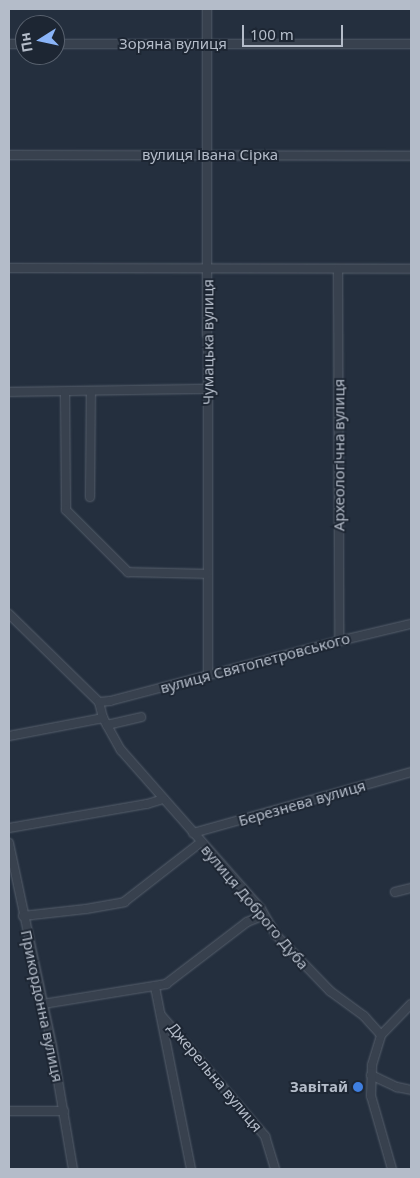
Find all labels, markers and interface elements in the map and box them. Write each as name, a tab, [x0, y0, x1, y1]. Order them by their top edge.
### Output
north arrow	[15, 15, 65, 65]
scale bar	[245, 15, 346, 47]
text: 100 m	[250, 24, 294, 44]
text: Пн	[15, 31, 37, 54]
street label: Зоряна вулиця	[119, 35, 227, 53]
street label: вулиця Івана Сірка	[142, 146, 278, 164]
street label: Чумацька вулиця	[199, 279, 217, 405]
street label: Археологічна вулиця	[330, 379, 348, 531]
street label: вулиця Святопетровського	[158, 629, 352, 697]
street label: Березнева вулиця	[236, 776, 368, 830]
street label: вулиця Доброго Дуба	[198, 841, 312, 973]
street label: Прикордонна вулиця	[17, 928, 67, 1084]
street label: Джерельна вулиця	[164, 1019, 266, 1135]
place label: Завітай	[290, 1078, 348, 1096]
marker: Завітай	[352, 1081, 364, 1093]

